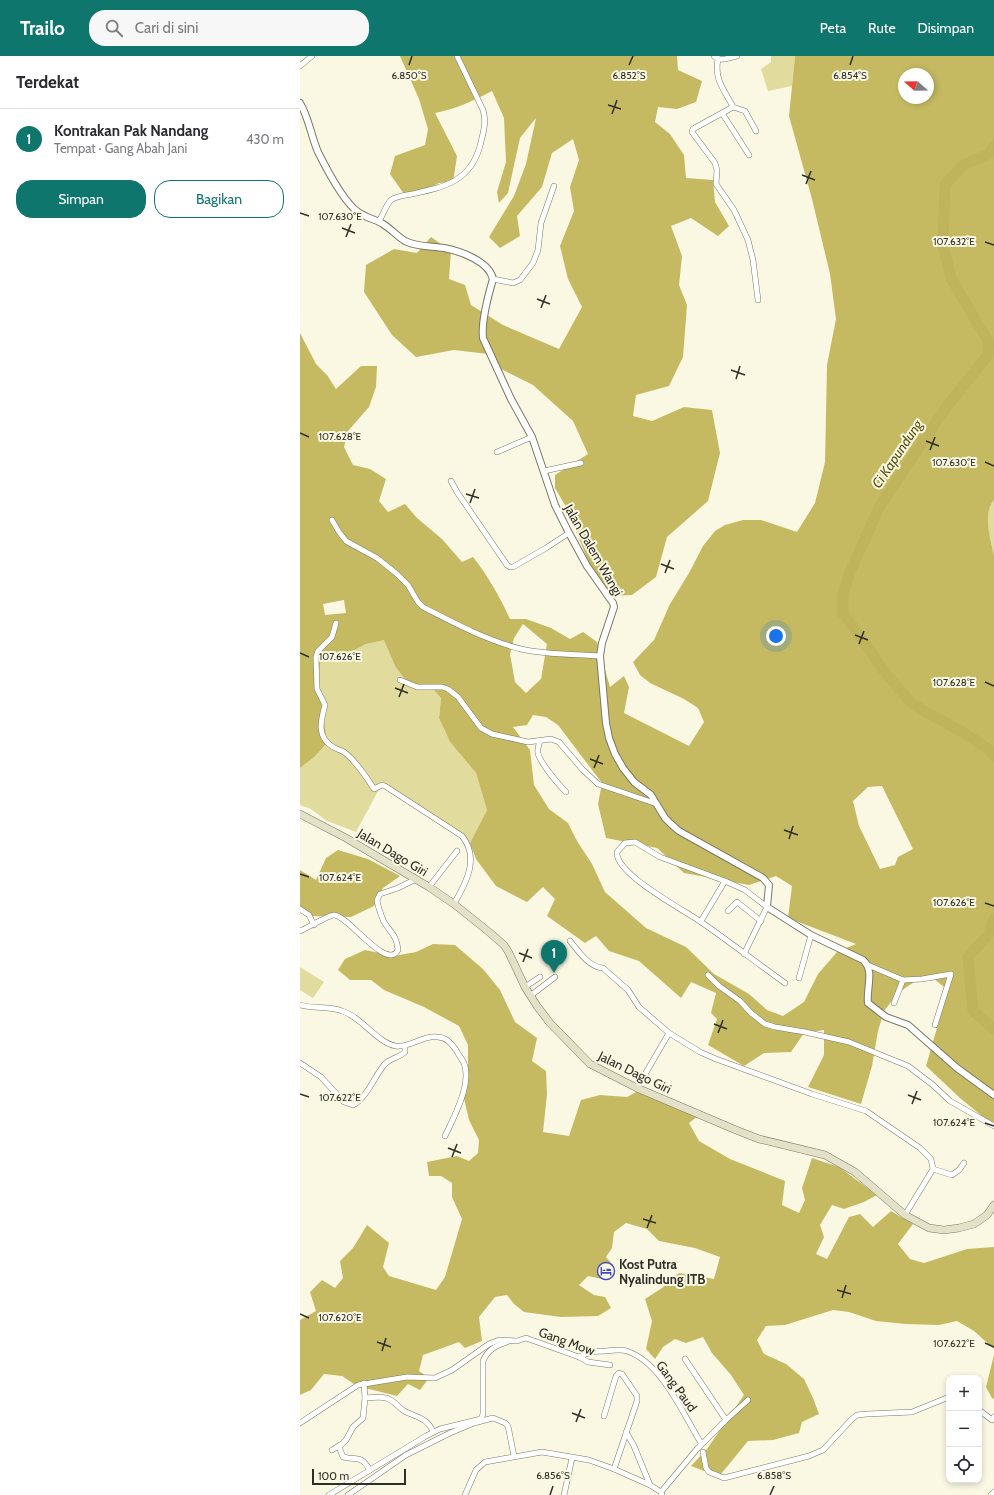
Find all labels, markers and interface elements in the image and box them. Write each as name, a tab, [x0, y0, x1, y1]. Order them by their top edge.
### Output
search box	[89, 10, 369, 46]
text: Trailo	[20, 17, 65, 40]
icon: search	[103, 17, 125, 39]
text: Cari di sini	[135, 19, 198, 37]
text: Peta	[820, 19, 846, 37]
text: Rute	[868, 19, 896, 37]
text: Disimpan	[918, 19, 974, 37]
north arrow	[898, 68, 934, 104]
text: 6.850°S	[392, 69, 427, 82]
text: 6.852°S	[612, 69, 646, 82]
text: 6.854°S	[833, 69, 867, 82]
text: Terdekat	[16, 72, 79, 92]
text: Kontrakan Pak Nandang	[54, 122, 208, 140]
text: 1	[27, 131, 31, 147]
text: 430 m	[246, 131, 284, 147]
text: Tempat · Gang Abah Jani	[54, 140, 187, 156]
button: Simpan	[16, 180, 146, 218]
button: Bagikan	[154, 180, 284, 218]
text: 107.630°E	[318, 210, 362, 223]
text: 107.632°E	[933, 235, 975, 248]
water label: Ci Kapundung	[868, 416, 927, 492]
text: 107.628°E	[319, 430, 362, 443]
text: 107.630°E	[932, 456, 976, 469]
street label: Jalan Dalem Wangi	[561, 500, 627, 599]
your location	[766, 626, 786, 646]
text: 107.626°E	[319, 650, 361, 663]
text: 107.628°E	[933, 676, 976, 689]
street label: Jalan Dago Giri	[354, 824, 431, 879]
text: 107.624°E	[319, 871, 361, 884]
text: 107.626°E	[933, 896, 975, 909]
pin: 1	[541, 940, 567, 973]
street label: Jalan Dago Giri	[595, 1047, 674, 1097]
text: 107.622°E	[319, 1091, 361, 1104]
text: 107.624°E	[933, 1116, 975, 1129]
place label: Kost Putra Nyalindung ITB	[619, 1256, 705, 1287]
hotel icon: Kost Putra Nyalindung ITB	[596, 1261, 616, 1281]
text: 107.620°E	[318, 1311, 362, 1324]
street label: Gang Mow	[537, 1323, 598, 1359]
text: 107.622°E	[933, 1337, 975, 1350]
street label: Gang Paud	[653, 1357, 701, 1415]
map controls	[946, 1375, 982, 1483]
button: +	[946, 1375, 982, 1411]
button: −	[946, 1411, 982, 1447]
button: locate	[946, 1447, 982, 1483]
scale bar	[312, 1467, 406, 1486]
text: 100 m	[318, 1469, 349, 1483]
text: 6.856°S	[536, 1469, 570, 1482]
text: 6.858°S	[757, 1469, 791, 1482]

